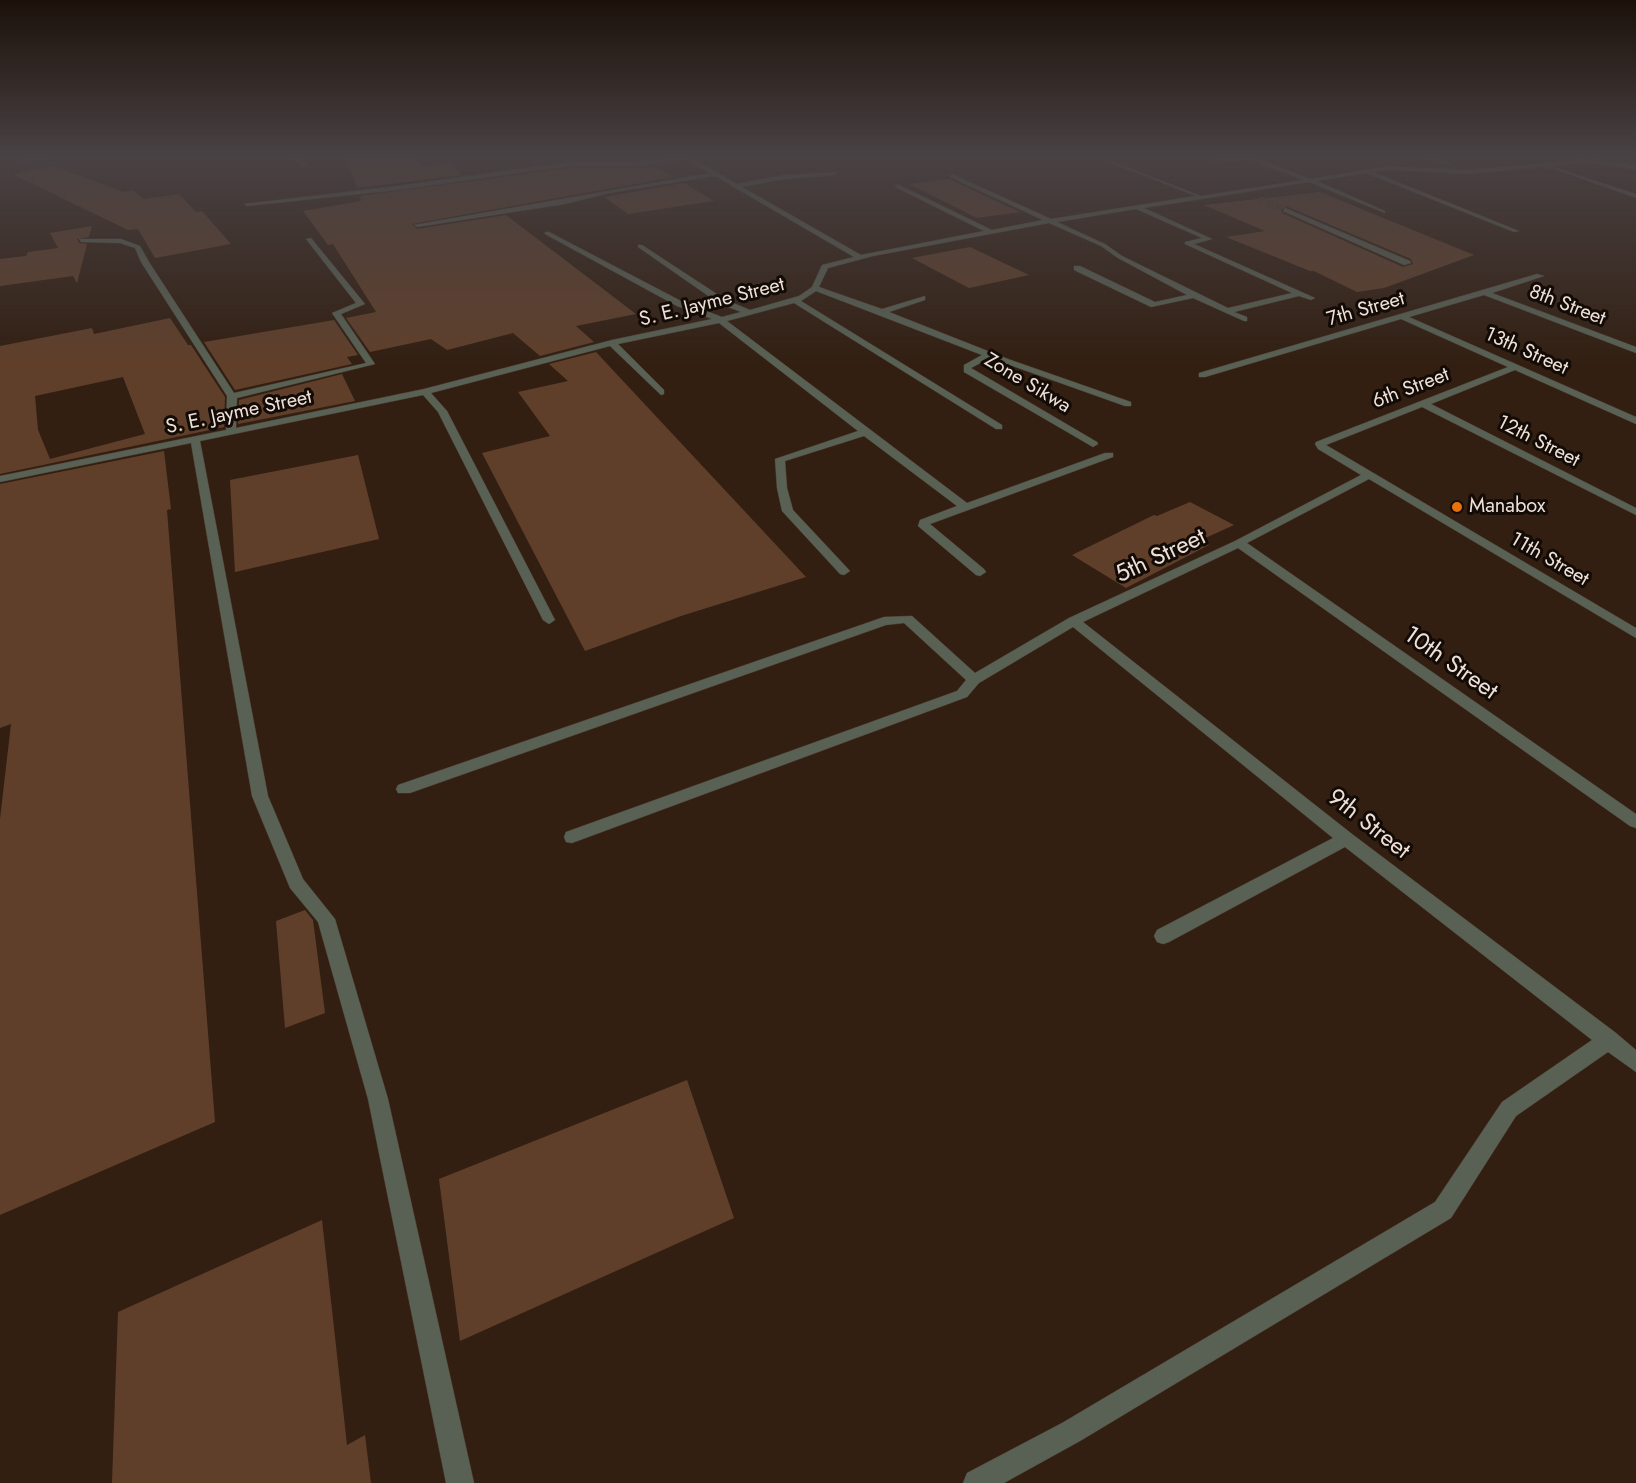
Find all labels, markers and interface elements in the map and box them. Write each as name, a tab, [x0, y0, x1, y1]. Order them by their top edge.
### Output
street label: S. E. Jayme Street	[637, 273, 787, 333]
street label: 8th Street	[1525, 280, 1609, 332]
street label: 7th Street	[1324, 288, 1408, 332]
street label: 13th Street	[1480, 323, 1572, 381]
street label: Zone Sikwa	[979, 349, 1075, 419]
street label: 6th Street	[1369, 363, 1453, 415]
street label: S. E. Jayme Street	[164, 386, 314, 440]
street label: 12th Street	[1493, 411, 1583, 473]
place label: Manabox	[1469, 495, 1545, 519]
marker: Manabox	[1450, 500, 1464, 514]
street label: 5th Street	[1111, 524, 1211, 590]
street label: 11th Street	[1505, 528, 1593, 592]
street label: 10th Street	[1397, 621, 1503, 707]
street label: 9th Street	[1321, 784, 1415, 866]

